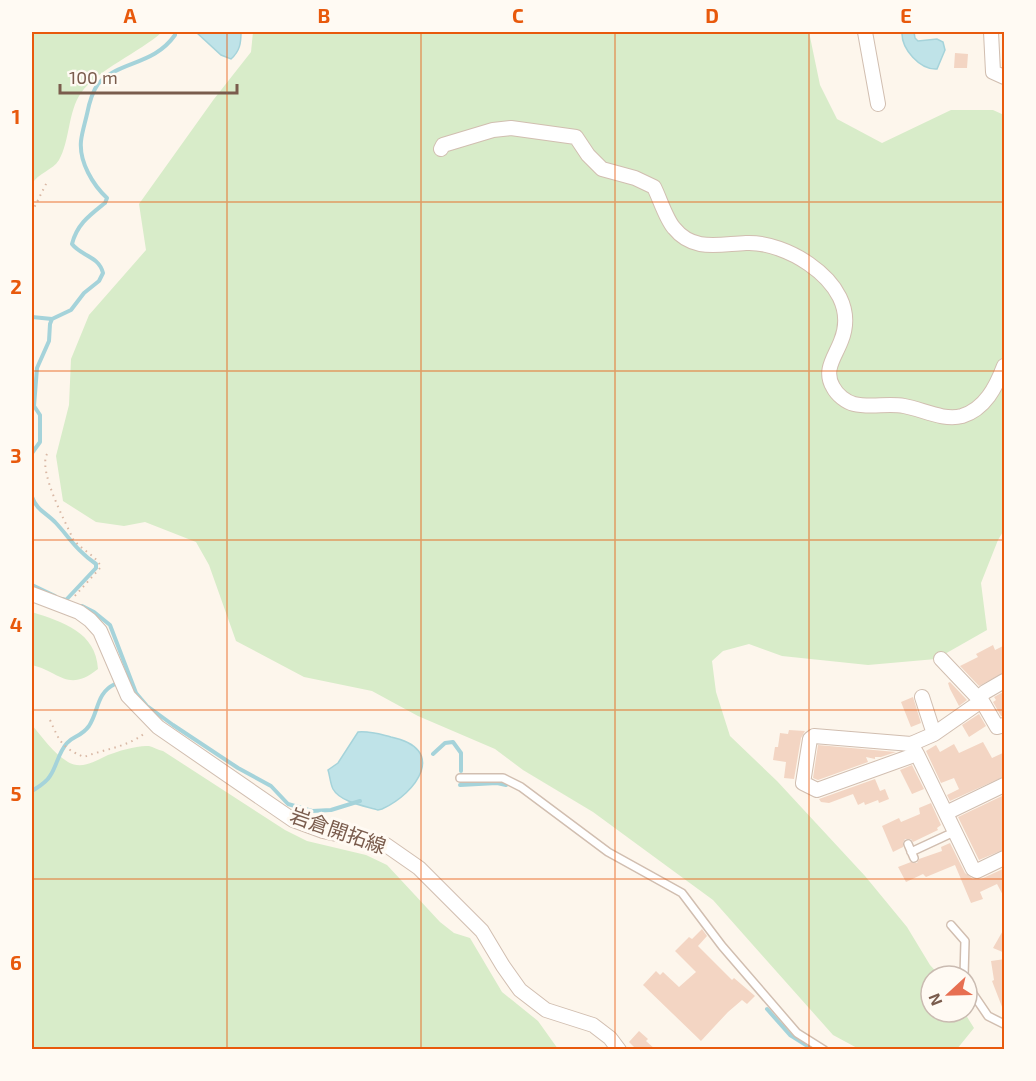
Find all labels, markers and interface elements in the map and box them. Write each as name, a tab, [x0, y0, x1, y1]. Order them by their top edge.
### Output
text: A	[123, 3, 137, 27]
text: B	[318, 3, 330, 27]
text: C	[512, 3, 524, 27]
text: D	[705, 3, 719, 27]
text: E	[900, 3, 912, 27]
scale bar	[60, 57, 237, 95]
text: 100 m	[69, 66, 118, 88]
text: 1	[12, 104, 20, 128]
text: 2	[10, 274, 22, 298]
text: 3	[10, 443, 22, 467]
text: 4	[10, 612, 23, 636]
text: 5	[10, 781, 22, 805]
street label: 岩倉開拓線	[287, 802, 390, 858]
text: 6	[10, 950, 22, 974]
north arrow	[919, 964, 979, 1024]
text: N	[924, 991, 946, 1009]

